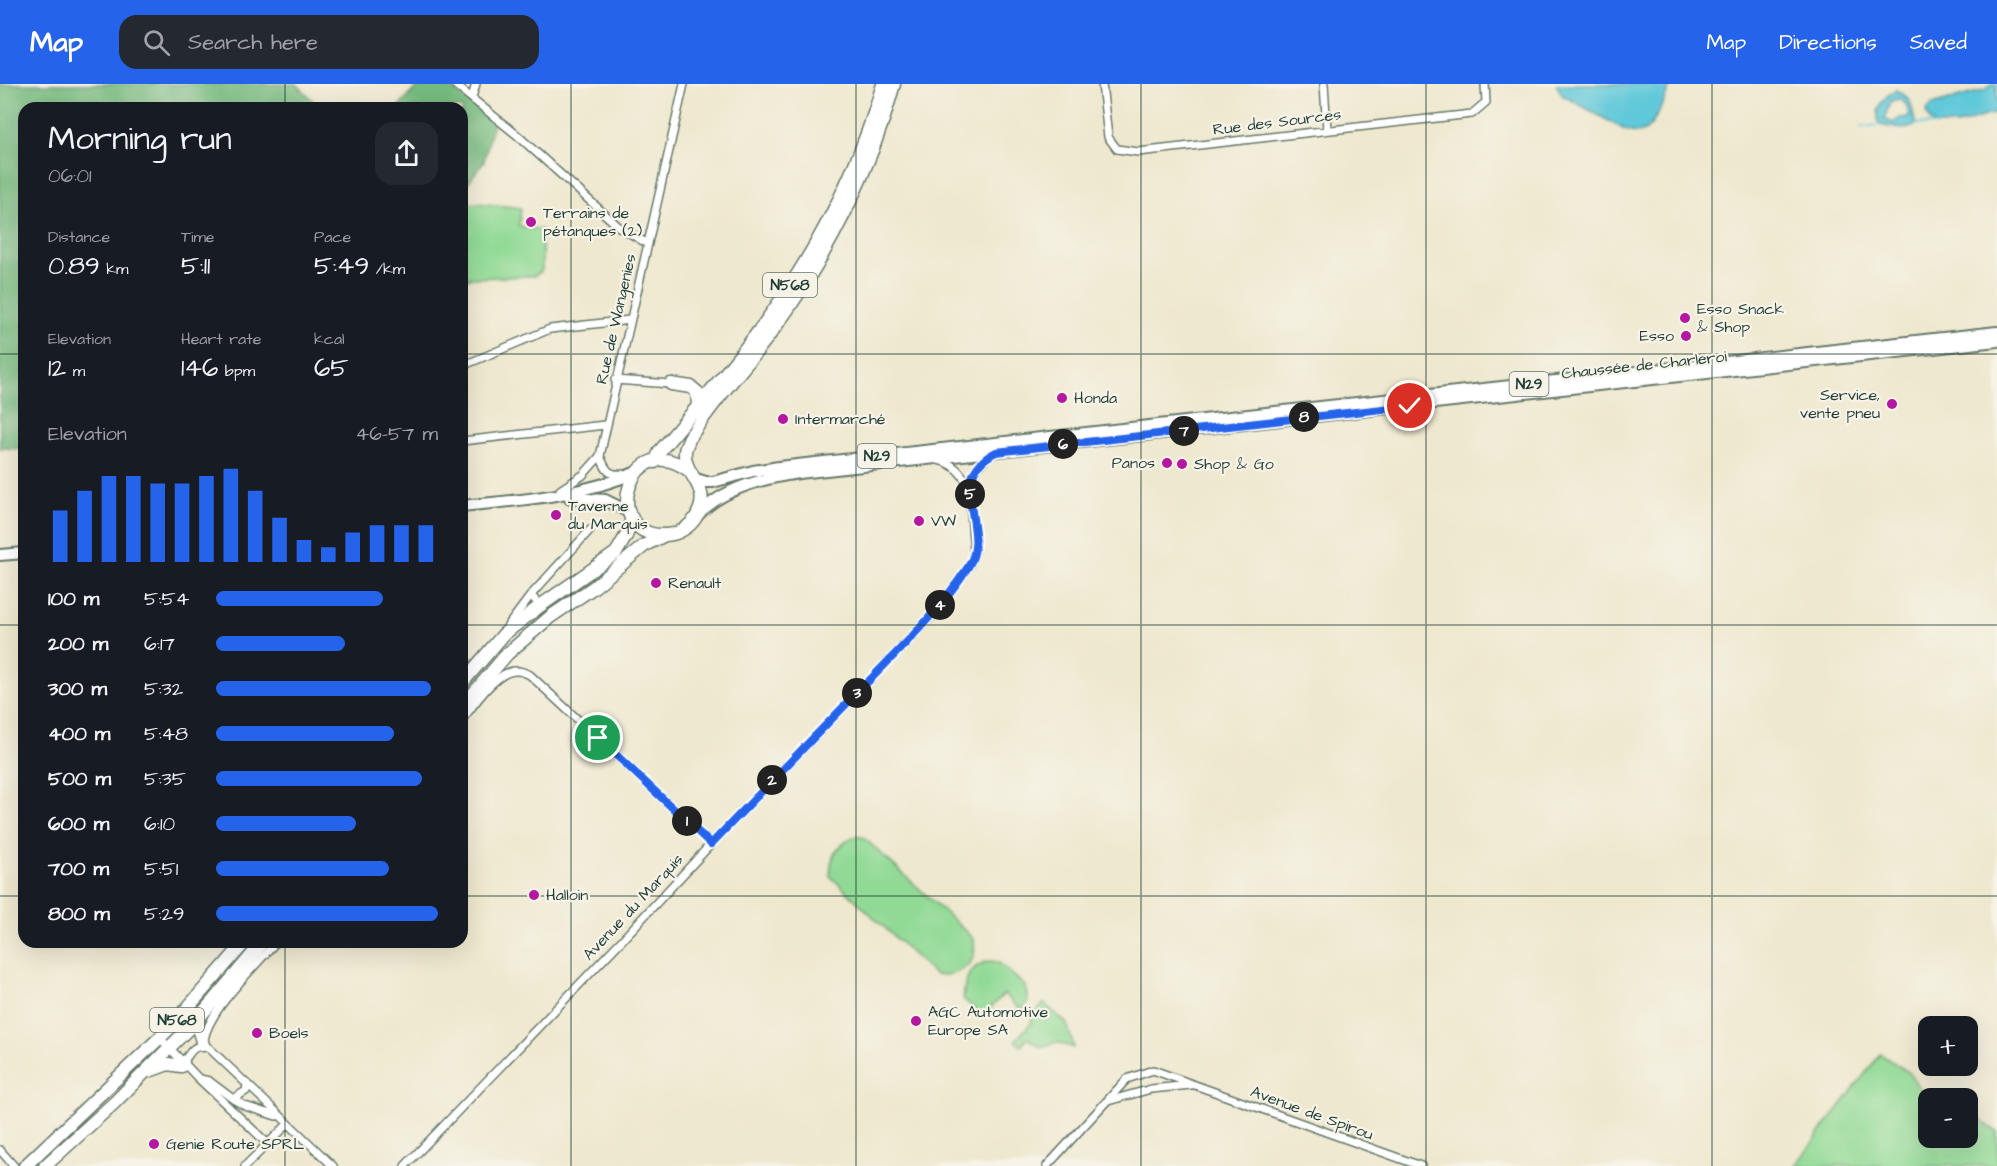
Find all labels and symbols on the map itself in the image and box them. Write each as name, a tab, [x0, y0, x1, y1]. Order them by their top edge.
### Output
street label: Rue des Sources	[1212, 103, 1342, 141]
place label: Terrains de pétanques (2)	[543, 202, 643, 242]
marker: Terrains de pétanques (2)	[524, 215, 538, 229]
street label: Rue de Wangenies	[590, 252, 643, 387]
road number: N568	[763, 273, 817, 297]
place label: Esso Snack & Shop	[1697, 298, 1784, 338]
marker: Esso Snack & Shop	[1678, 311, 1692, 325]
place label: Esso	[1639, 325, 1674, 347]
marker: Esso	[1679, 329, 1693, 343]
street label: Chaussée de Charleroi	[1560, 345, 1728, 385]
road number: N29	[1510, 372, 1549, 396]
pin	[1384, 380, 1435, 431]
place label: Service, vente pneu	[1800, 384, 1880, 424]
place label: Honda	[1074, 387, 1117, 409]
marker: Honda	[1055, 391, 1069, 405]
marker: Service, vente pneu	[1885, 397, 1899, 411]
pin: 8	[1289, 402, 1319, 432]
place label: Intermarché	[795, 408, 886, 430]
marker: Intermarché	[776, 412, 790, 426]
pin: 7	[1169, 416, 1199, 446]
pin: 6	[1048, 429, 1078, 459]
road number: N29	[858, 444, 896, 468]
place label: Panos	[1112, 452, 1155, 474]
place label: Shop & Go	[1194, 453, 1274, 475]
marker: Panos	[1160, 456, 1174, 470]
marker: Shop & Go	[1175, 457, 1189, 471]
pin: 5	[955, 479, 985, 509]
place label: Taverne du Marquis	[568, 495, 648, 535]
marker: Taverne du Marquis	[549, 508, 563, 522]
place label: VW	[931, 510, 956, 532]
marker: VW	[912, 514, 926, 528]
place label: Renault	[668, 572, 722, 594]
marker: Renault	[649, 576, 663, 590]
pin: 4	[925, 590, 955, 620]
pin: 3	[842, 678, 872, 708]
pin	[572, 712, 623, 763]
pin: 2	[757, 765, 787, 795]
pin: 1	[672, 806, 702, 836]
street label: Avenue du Marquis	[578, 849, 688, 965]
place label: Halloin	[546, 884, 588, 906]
marker: Halloin	[527, 888, 541, 902]
place label: AGC Automotive Europe SA	[928, 1001, 1049, 1041]
road number: N568	[150, 1008, 204, 1032]
marker: AGC Automotive Europe SA	[909, 1014, 923, 1028]
place label: Boels	[269, 1022, 309, 1044]
marker: Boels	[250, 1026, 264, 1040]
street label: Avenue de Spirou	[1248, 1081, 1376, 1145]
place label: Genie Route SPRL	[166, 1133, 304, 1155]
marker: Genie Route SPRL	[147, 1137, 161, 1151]

